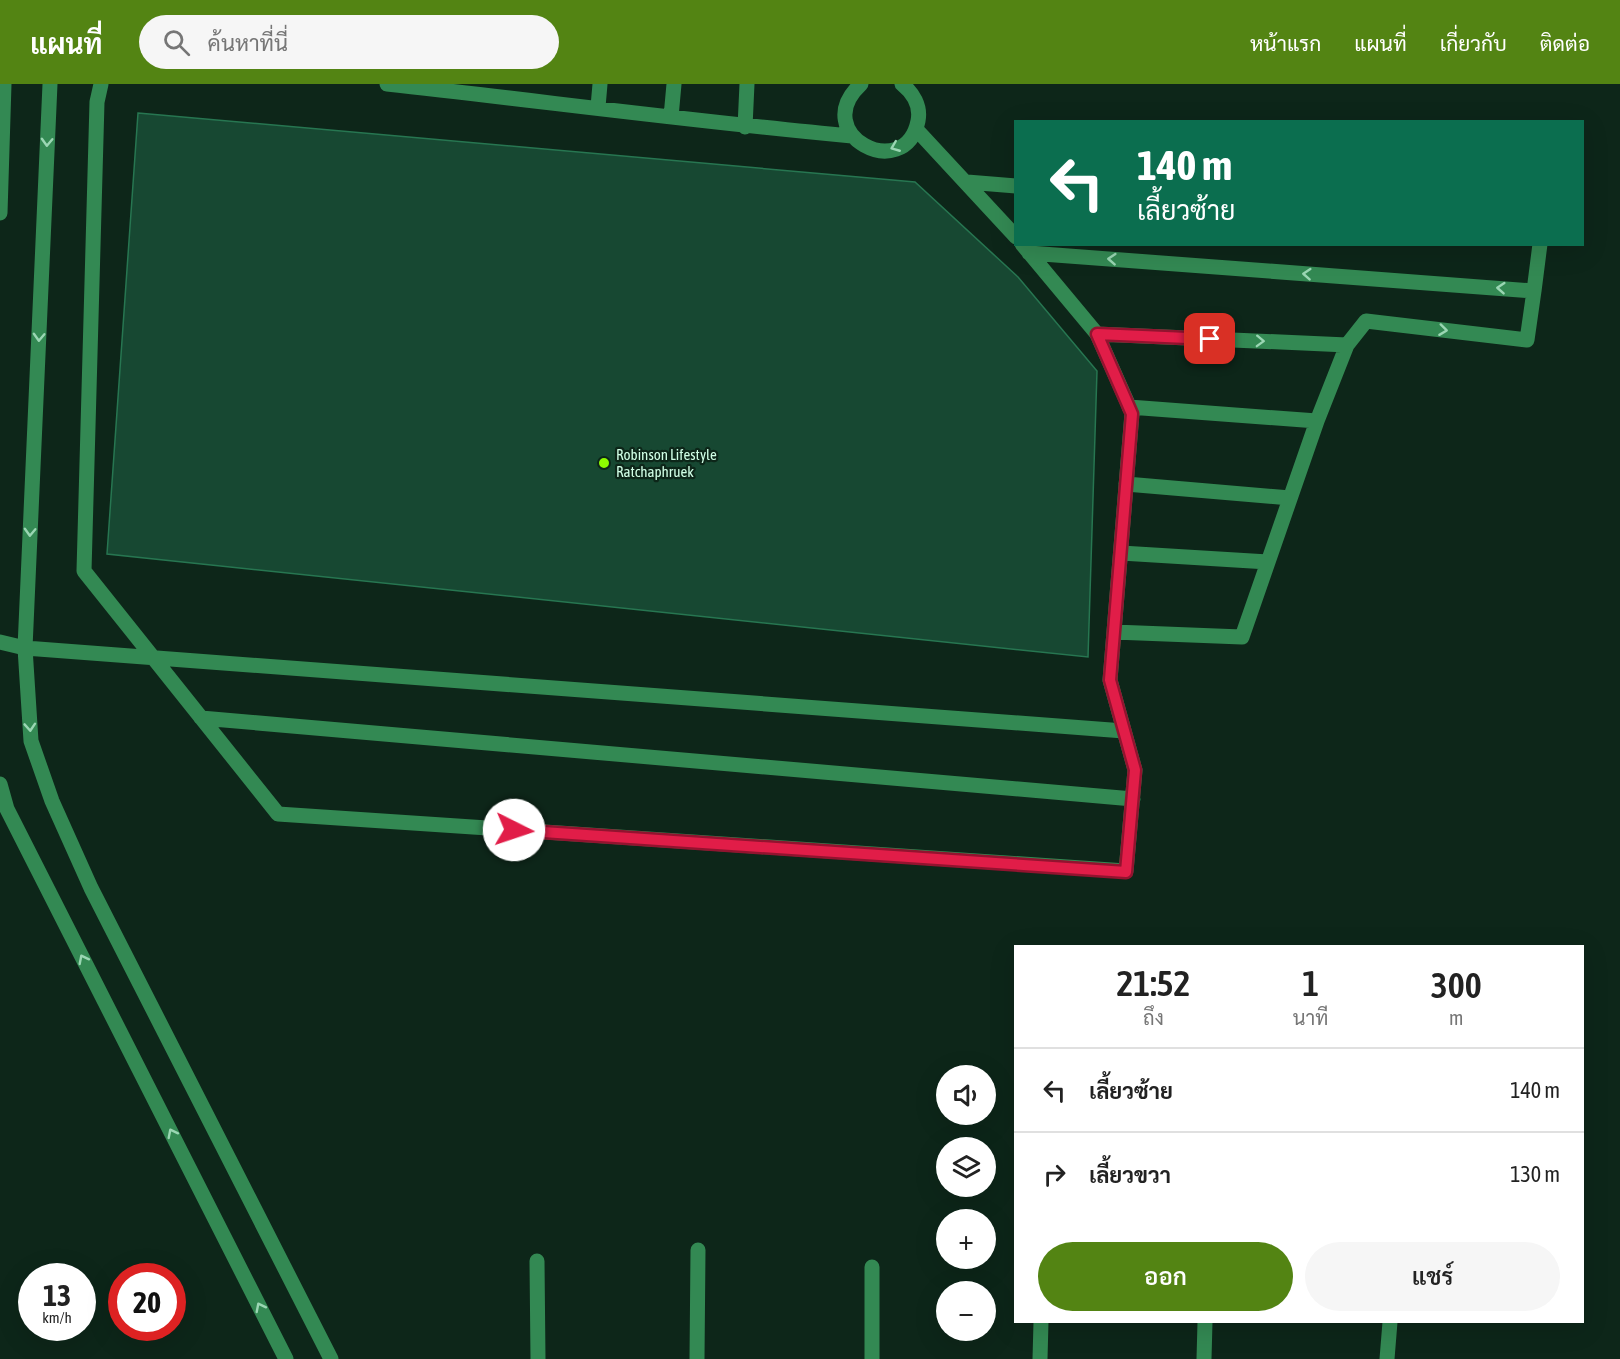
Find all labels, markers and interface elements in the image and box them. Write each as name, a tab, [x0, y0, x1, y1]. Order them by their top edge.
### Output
search box	[139, 15, 559, 69]
icon: search	[160, 26, 193, 59]
text: แผนที่	[30, 28, 103, 60]
text: ค้นหาที่นี่	[208, 30, 288, 56]
text: หน้าแรก	[1250, 31, 1321, 55]
text: แผนที่	[1354, 31, 1407, 55]
text: เกี่ยวกับ	[1440, 31, 1507, 55]
text: ติดต่อ	[1540, 31, 1590, 55]
one-way arrow	[41, 138, 54, 147]
one-way arrow	[891, 140, 902, 152]
text: 140 m	[1137, 141, 1232, 189]
icon: left	[1038, 144, 1116, 222]
text: เลี้ยวซ้าย	[1137, 195, 1235, 226]
one-way arrow	[1108, 253, 1117, 266]
one-way arrow	[1302, 267, 1311, 280]
one-way arrow	[1496, 282, 1505, 295]
pin	[1184, 313, 1235, 364]
icon: arrive	[1193, 322, 1226, 355]
one-way arrow	[1438, 323, 1448, 336]
one-way arrow	[32, 333, 45, 342]
one-way arrow	[1256, 335, 1265, 348]
place label: Robinson Lifestyle Ratchaphruek	[616, 446, 717, 480]
marker: Robinson Lifestyle Ratchaphruek	[597, 456, 611, 470]
one-way arrow	[24, 528, 37, 537]
one-way arrow	[23, 722, 36, 731]
position arrow	[482, 798, 546, 862]
one-way arrow	[79, 954, 91, 965]
text: 21:52	[1116, 962, 1190, 1004]
text: 1	[1302, 962, 1319, 1004]
text: 300	[1431, 964, 1482, 1006]
text: ถึง	[1143, 1006, 1164, 1029]
text: นาที	[1293, 1006, 1328, 1029]
text: m	[1449, 1006, 1463, 1029]
map controls	[936, 1065, 996, 1341]
button: sound	[936, 1065, 996, 1125]
icon: left	[1038, 1074, 1071, 1107]
text: 140 m	[1510, 1077, 1560, 1103]
text: เลี้ยวซ้าย	[1089, 1078, 1173, 1104]
one-way arrow	[167, 1128, 179, 1139]
button: layers	[936, 1137, 996, 1197]
icon: right	[1038, 1158, 1071, 1191]
text: 130 m	[1510, 1161, 1560, 1187]
text: เลี้ยวขวา	[1089, 1162, 1171, 1188]
button: +	[936, 1209, 996, 1269]
button: ออก	[1038, 1242, 1293, 1311]
button: แชร์	[1305, 1242, 1560, 1311]
speed limit sign: 20	[108, 1263, 186, 1341]
text: 13	[43, 1278, 71, 1312]
button: −	[936, 1281, 996, 1341]
one-way arrow	[255, 1302, 267, 1313]
text: km/h	[42, 1309, 72, 1326]

